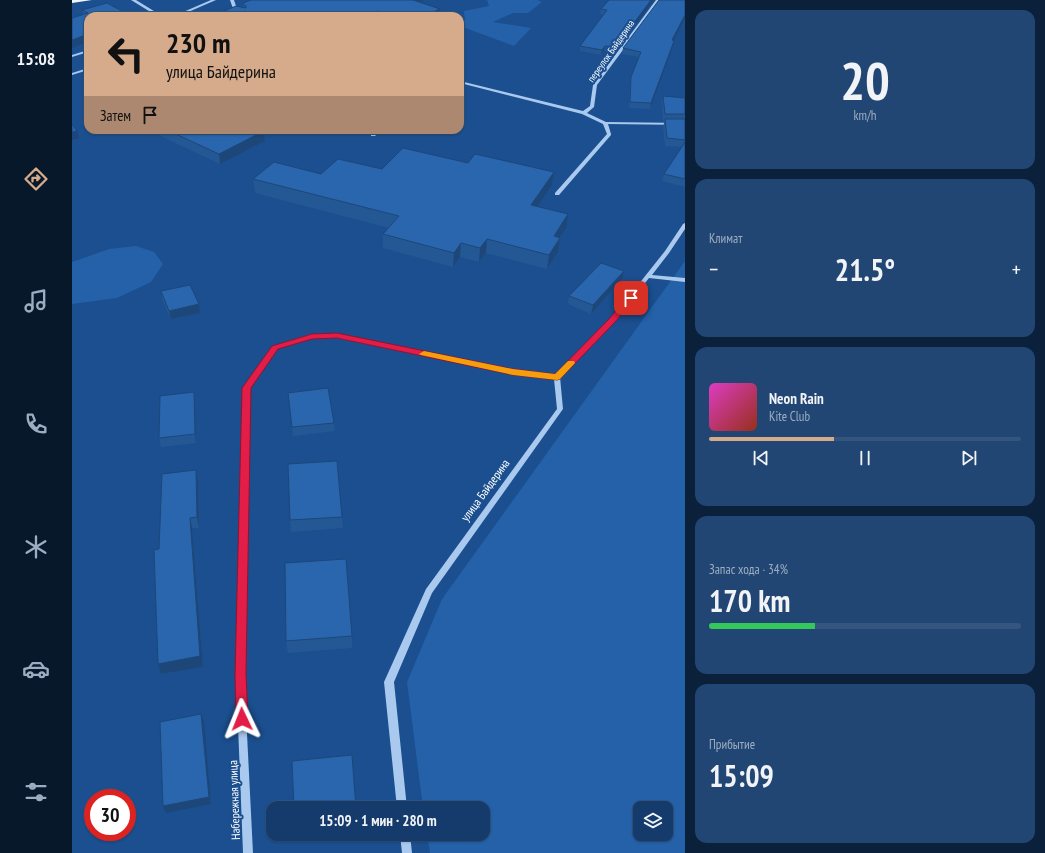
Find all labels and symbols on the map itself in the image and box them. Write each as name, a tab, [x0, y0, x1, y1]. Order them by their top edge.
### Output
street label: переулок Байдерина	[585, 17, 637, 85]
pin	[614, 281, 648, 315]
street label: улица Байдерина	[457, 456, 513, 524]
position arrow	[221, 698, 263, 740]
street label: Набережная улица	[225, 760, 243, 840]
speed limit sign: 30	[84, 789, 136, 841]

